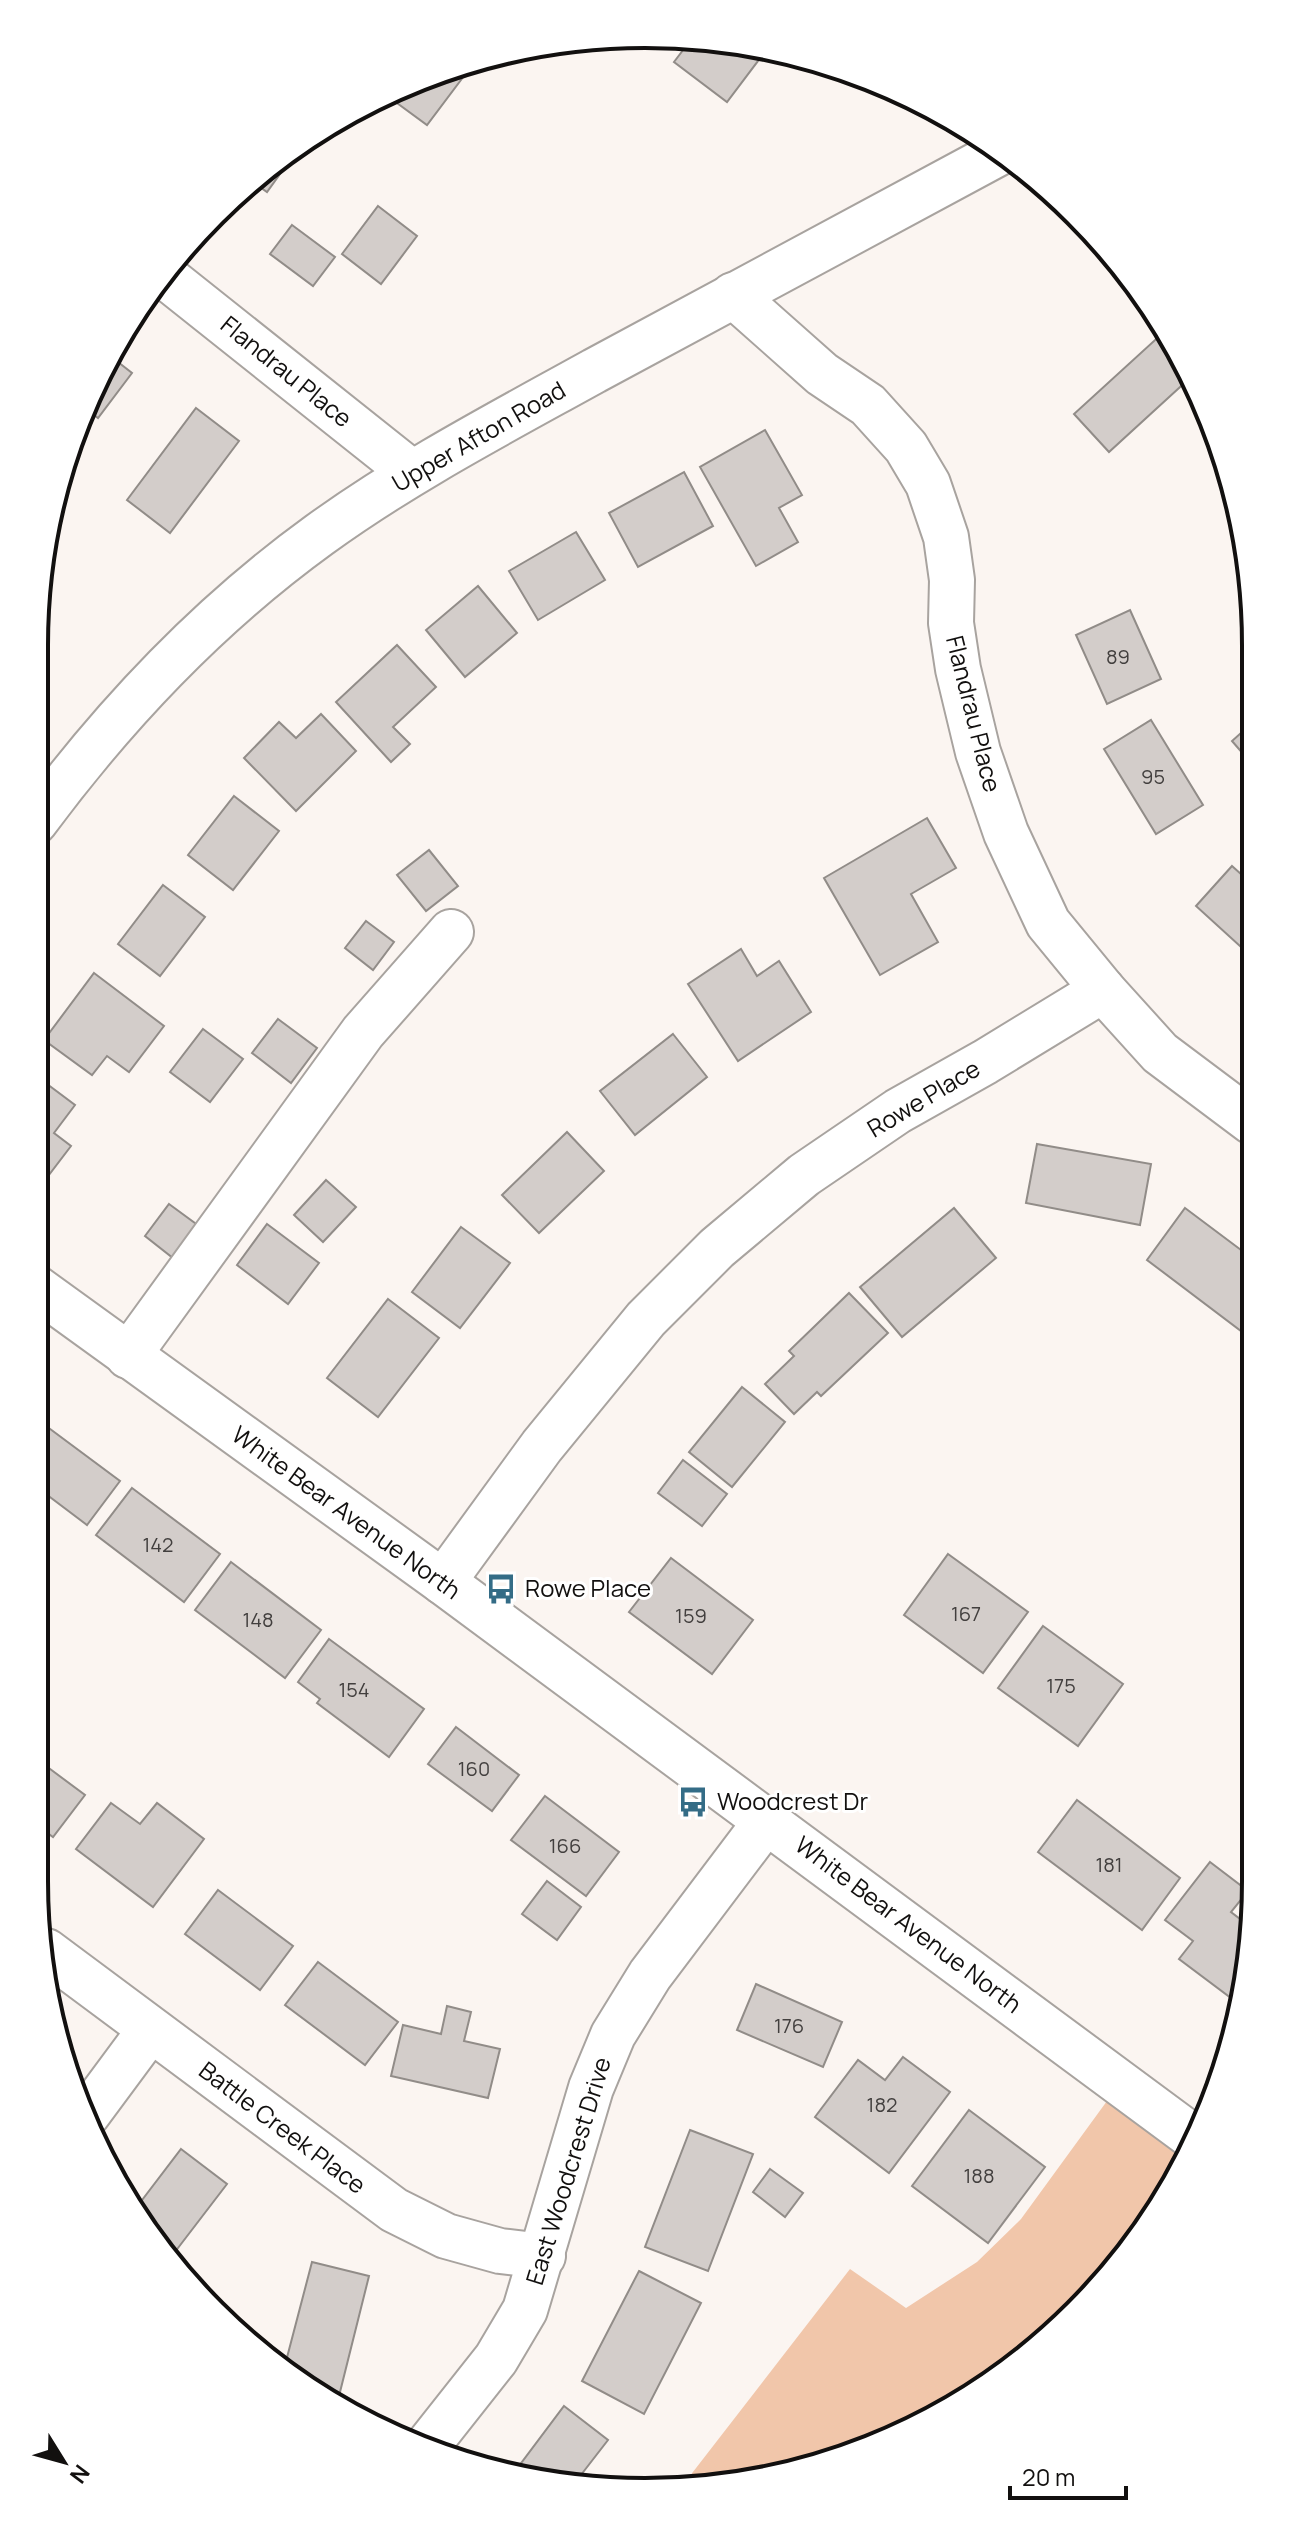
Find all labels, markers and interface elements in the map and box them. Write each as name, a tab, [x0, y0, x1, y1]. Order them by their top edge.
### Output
street label: Flandrau Place	[214, 308, 360, 434]
street label: Upper Afton Road	[386, 373, 571, 499]
street label: Flandrau Place	[939, 632, 1010, 795]
house number: 89	[1106, 643, 1130, 670]
house number: 95	[1141, 763, 1165, 790]
street label: Rowe Place	[861, 1051, 986, 1144]
street label: White Bear Avenue North	[226, 1417, 468, 1606]
house number: 142	[143, 1531, 174, 1558]
place label: Rowe Place	[525, 1571, 651, 1604]
bus stop icon: Rowe Place	[484, 1572, 518, 1606]
house number: 167	[951, 1600, 981, 1627]
house number: 159	[675, 1602, 707, 1629]
house number: 148	[242, 1606, 274, 1633]
house number: 175	[1046, 1672, 1076, 1699]
house number: 154	[338, 1676, 370, 1703]
house number: 160	[458, 1755, 490, 1782]
place label: Woodcrest Dr	[717, 1784, 868, 1817]
bus stop icon: Woodcrest Dr	[676, 1785, 710, 1819]
street label: White Bear Avenue North	[789, 1828, 1029, 2020]
house number: 166	[549, 1832, 581, 1859]
house number: 181	[1095, 1851, 1123, 1878]
house number: 176	[774, 2012, 804, 2039]
street label: Battle Creek Place	[193, 2053, 373, 2200]
street label: East Woodcrest Drive	[517, 2053, 618, 2288]
house number: 182	[867, 2091, 897, 2118]
house number: 188	[963, 2162, 995, 2189]
north arrow	[24, 2422, 104, 2502]
scale bar	[1010, 2450, 1126, 2500]
text: N	[63, 2459, 97, 2489]
text: 20 m	[1022, 2460, 1075, 2493]

